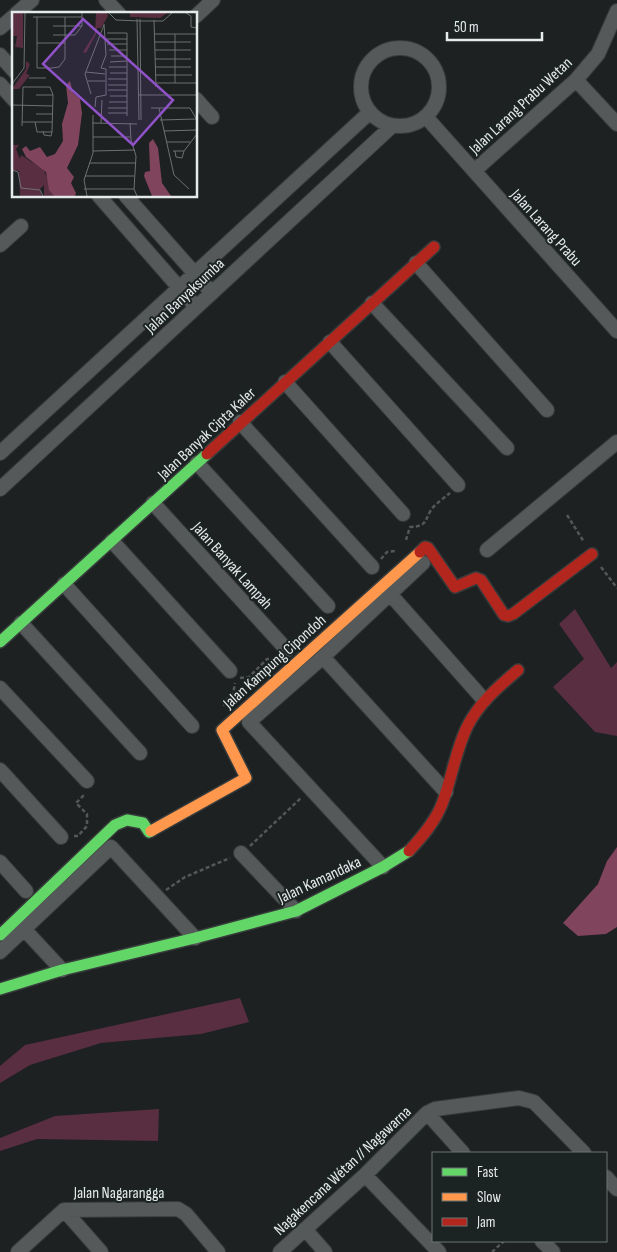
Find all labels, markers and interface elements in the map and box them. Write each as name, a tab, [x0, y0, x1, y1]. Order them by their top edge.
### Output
scale bar	[447, 10, 542, 42]
inset map	[12, 12, 198, 198]
text: 50 m	[454, 18, 479, 37]
street label: Jalan Larang Prabu Wetan	[465, 54, 576, 159]
street label: Jalan Larang Prabu	[506, 185, 585, 270]
street label: Jalan Banyaksumba	[141, 255, 229, 338]
street label: Jalan Banyak Cipta Kaler	[153, 384, 260, 485]
street label: Jalan Banyak Lampah	[187, 518, 276, 614]
street label: Jalan Kampung Cipondoh	[219, 611, 330, 714]
street label: Jalan Kamandaka	[274, 853, 364, 908]
street label: Nagakencana Wétan // Nagawarna	[271, 1103, 415, 1240]
legend	[432, 1152, 607, 1242]
text: Fast	[477, 1163, 499, 1182]
street label: Jalan Nagarangga	[73, 1184, 164, 1203]
text: Slow	[477, 1188, 501, 1207]
text: Jam	[476, 1213, 495, 1232]

